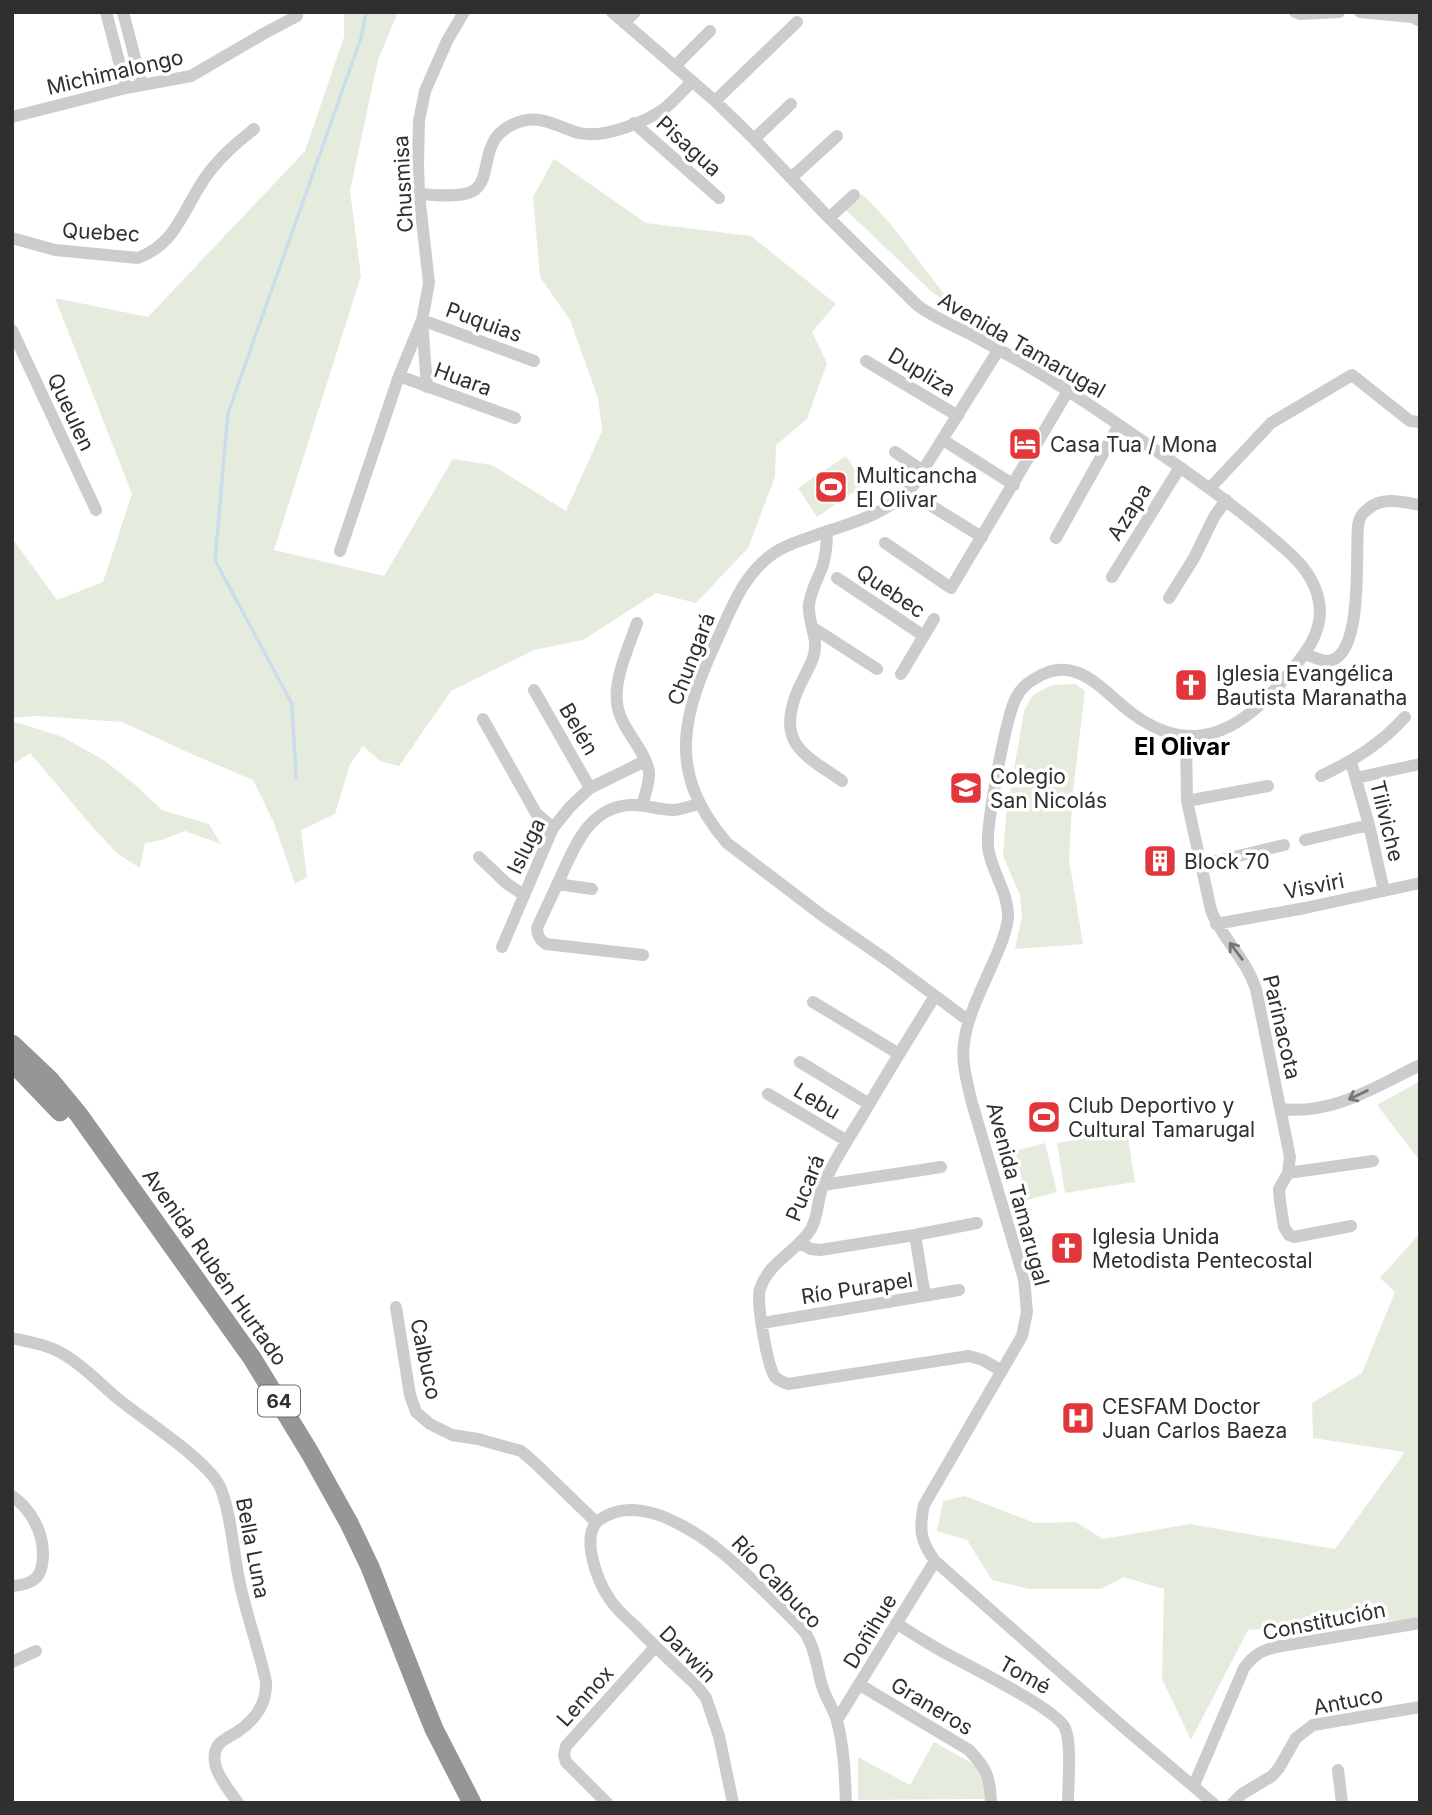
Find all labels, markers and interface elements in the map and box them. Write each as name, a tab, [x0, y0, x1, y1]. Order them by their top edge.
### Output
street label: Michimalongo	[44, 44, 186, 100]
street label: Pisagua	[651, 110, 727, 182]
street label: Chusmisa	[388, 135, 418, 233]
street label: Quebec	[61, 217, 141, 247]
street label: Avenida Tamarugal	[934, 287, 1110, 403]
street label: Puquias	[443, 297, 525, 347]
street label: Dupliza	[884, 342, 960, 402]
street label: Huara	[431, 357, 495, 401]
street label: Queulen	[42, 369, 100, 455]
hotel icon: Casa Tua / Mona	[1006, 425, 1044, 463]
place label: Casa Tua / Mona	[1050, 432, 1217, 457]
place label: Multicancha El Olivar	[856, 463, 977, 512]
sports icon: Multicancha El Olivar	[812, 468, 850, 506]
street label: Azapa	[1102, 479, 1156, 545]
street label: Quebec	[852, 559, 930, 623]
street label: Chungará	[662, 609, 720, 709]
place label: Iglesia Evangélica Bautista Maranatha	[1216, 661, 1407, 710]
church icon: Iglesia Evangélica Bautista Maranatha	[1172, 666, 1210, 704]
street label: Belén	[554, 699, 604, 759]
district label: El Olivar	[1134, 732, 1230, 761]
place label: Colegio San Nicolás	[990, 764, 1107, 813]
school or university icon: Colegio San Nicolás	[947, 769, 985, 807]
street label: Tiliviche	[1365, 778, 1409, 864]
street label: Isluga	[502, 814, 550, 878]
building icon: Block 70	[1141, 842, 1179, 880]
place label: Block 70	[1184, 849, 1270, 874]
street label: Visviri	[1282, 868, 1346, 904]
one-way arrow	[1228, 942, 1243, 960]
street label: Parinacota	[1258, 973, 1306, 1081]
street label: Lebu	[789, 1078, 845, 1124]
one-way arrow	[1348, 1089, 1369, 1102]
place label: Club Deportivo y Cultural Tamarugal	[1068, 1093, 1255, 1142]
sports icon: Club Deportivo y Cultural Tamarugal	[1025, 1098, 1063, 1136]
street label: Avenida Tamarugal	[981, 1100, 1055, 1288]
street label: Pucará	[780, 1151, 830, 1225]
street label: Avenida Rubén Hurtado	[137, 1164, 293, 1370]
place label: Iglesia Unida Metodista Pentecostal	[1092, 1224, 1313, 1273]
church icon: Iglesia Unida Metodista Pentecostal	[1048, 1229, 1086, 1267]
street label: Río Purapel	[799, 1267, 915, 1309]
street label: Calbuco	[405, 1316, 447, 1402]
road number: 64	[258, 1386, 300, 1416]
place label: CESFAM Doctor Juan Carlos Baeza	[1102, 1394, 1287, 1443]
hospital icon: CESFAM Doctor Juan Carlos Baeza	[1059, 1399, 1097, 1437]
street label: Bella Luna	[231, 1495, 275, 1601]
street label: Río Calbuco	[727, 1530, 827, 1634]
street label: Doñihue	[838, 1589, 902, 1673]
street label: Constitución	[1260, 1597, 1388, 1645]
street label: Darwin	[655, 1621, 721, 1687]
street label: Tomé	[995, 1651, 1055, 1699]
street label: Lennox	[551, 1661, 619, 1731]
street label: Graneros	[886, 1672, 978, 1740]
street label: Antuco	[1311, 1682, 1385, 1720]

